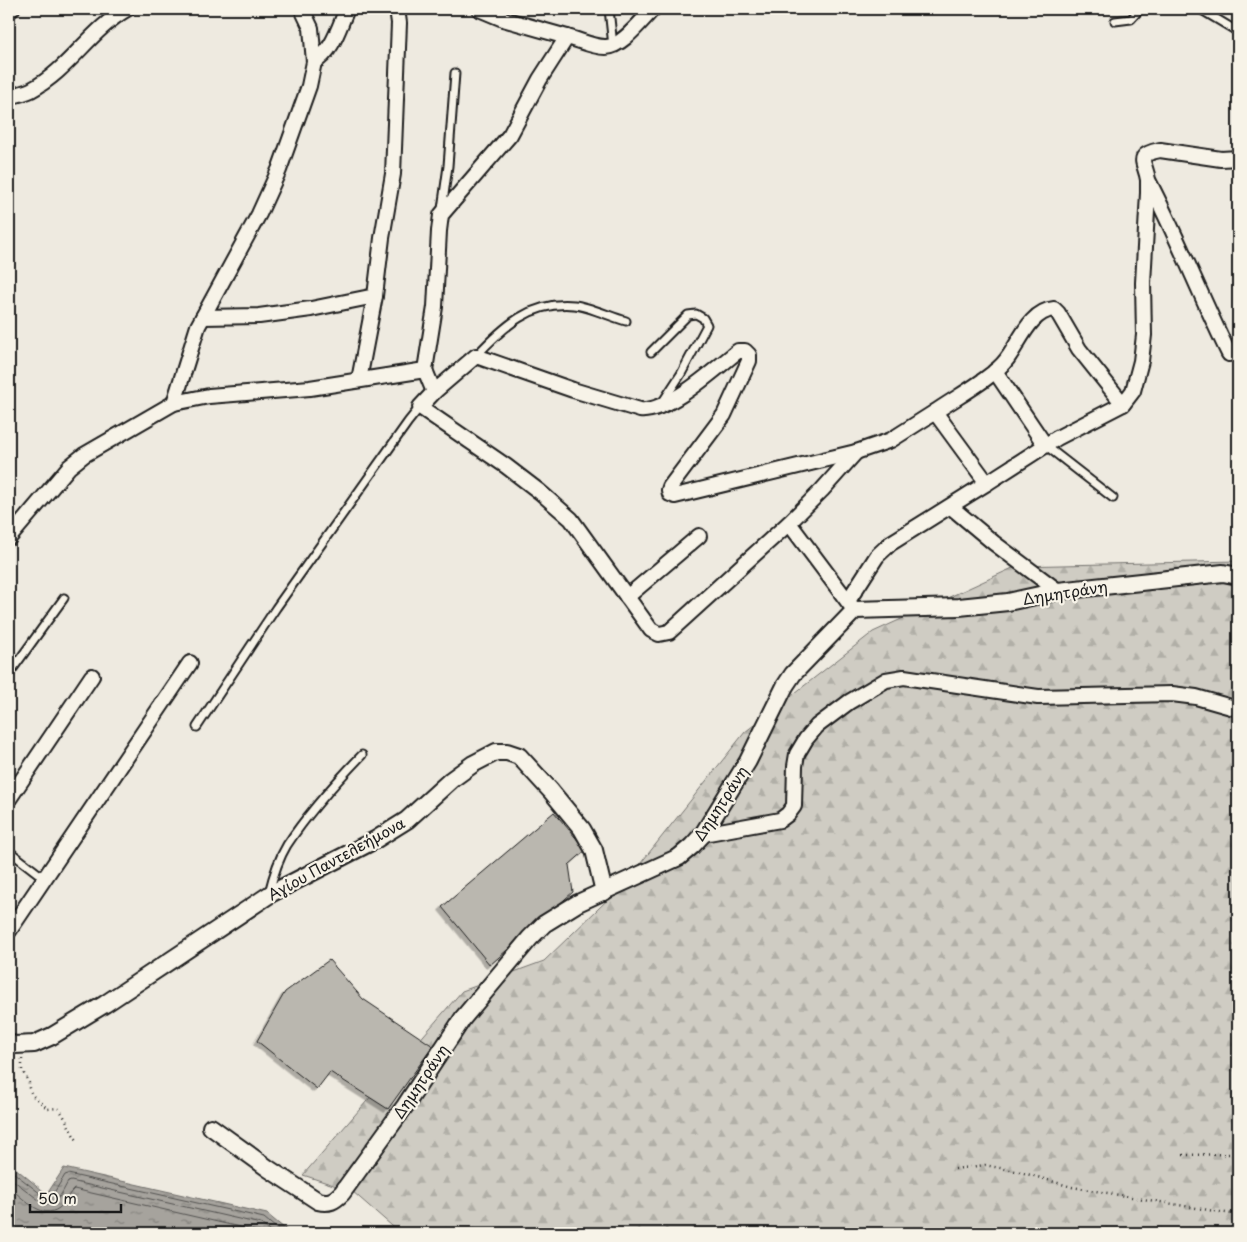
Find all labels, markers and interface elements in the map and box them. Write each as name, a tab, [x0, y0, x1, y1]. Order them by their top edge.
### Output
street label: Δημητράνη	[1021, 574, 1109, 610]
street label: Δημητράνη	[687, 761, 753, 845]
street label: Αγίου Παντελεήμονα	[263, 811, 409, 905]
street label: Δημητράνη	[387, 1039, 453, 1123]
scale bar	[30, 1182, 121, 1214]
text: 50 m	[38, 1186, 77, 1209]

